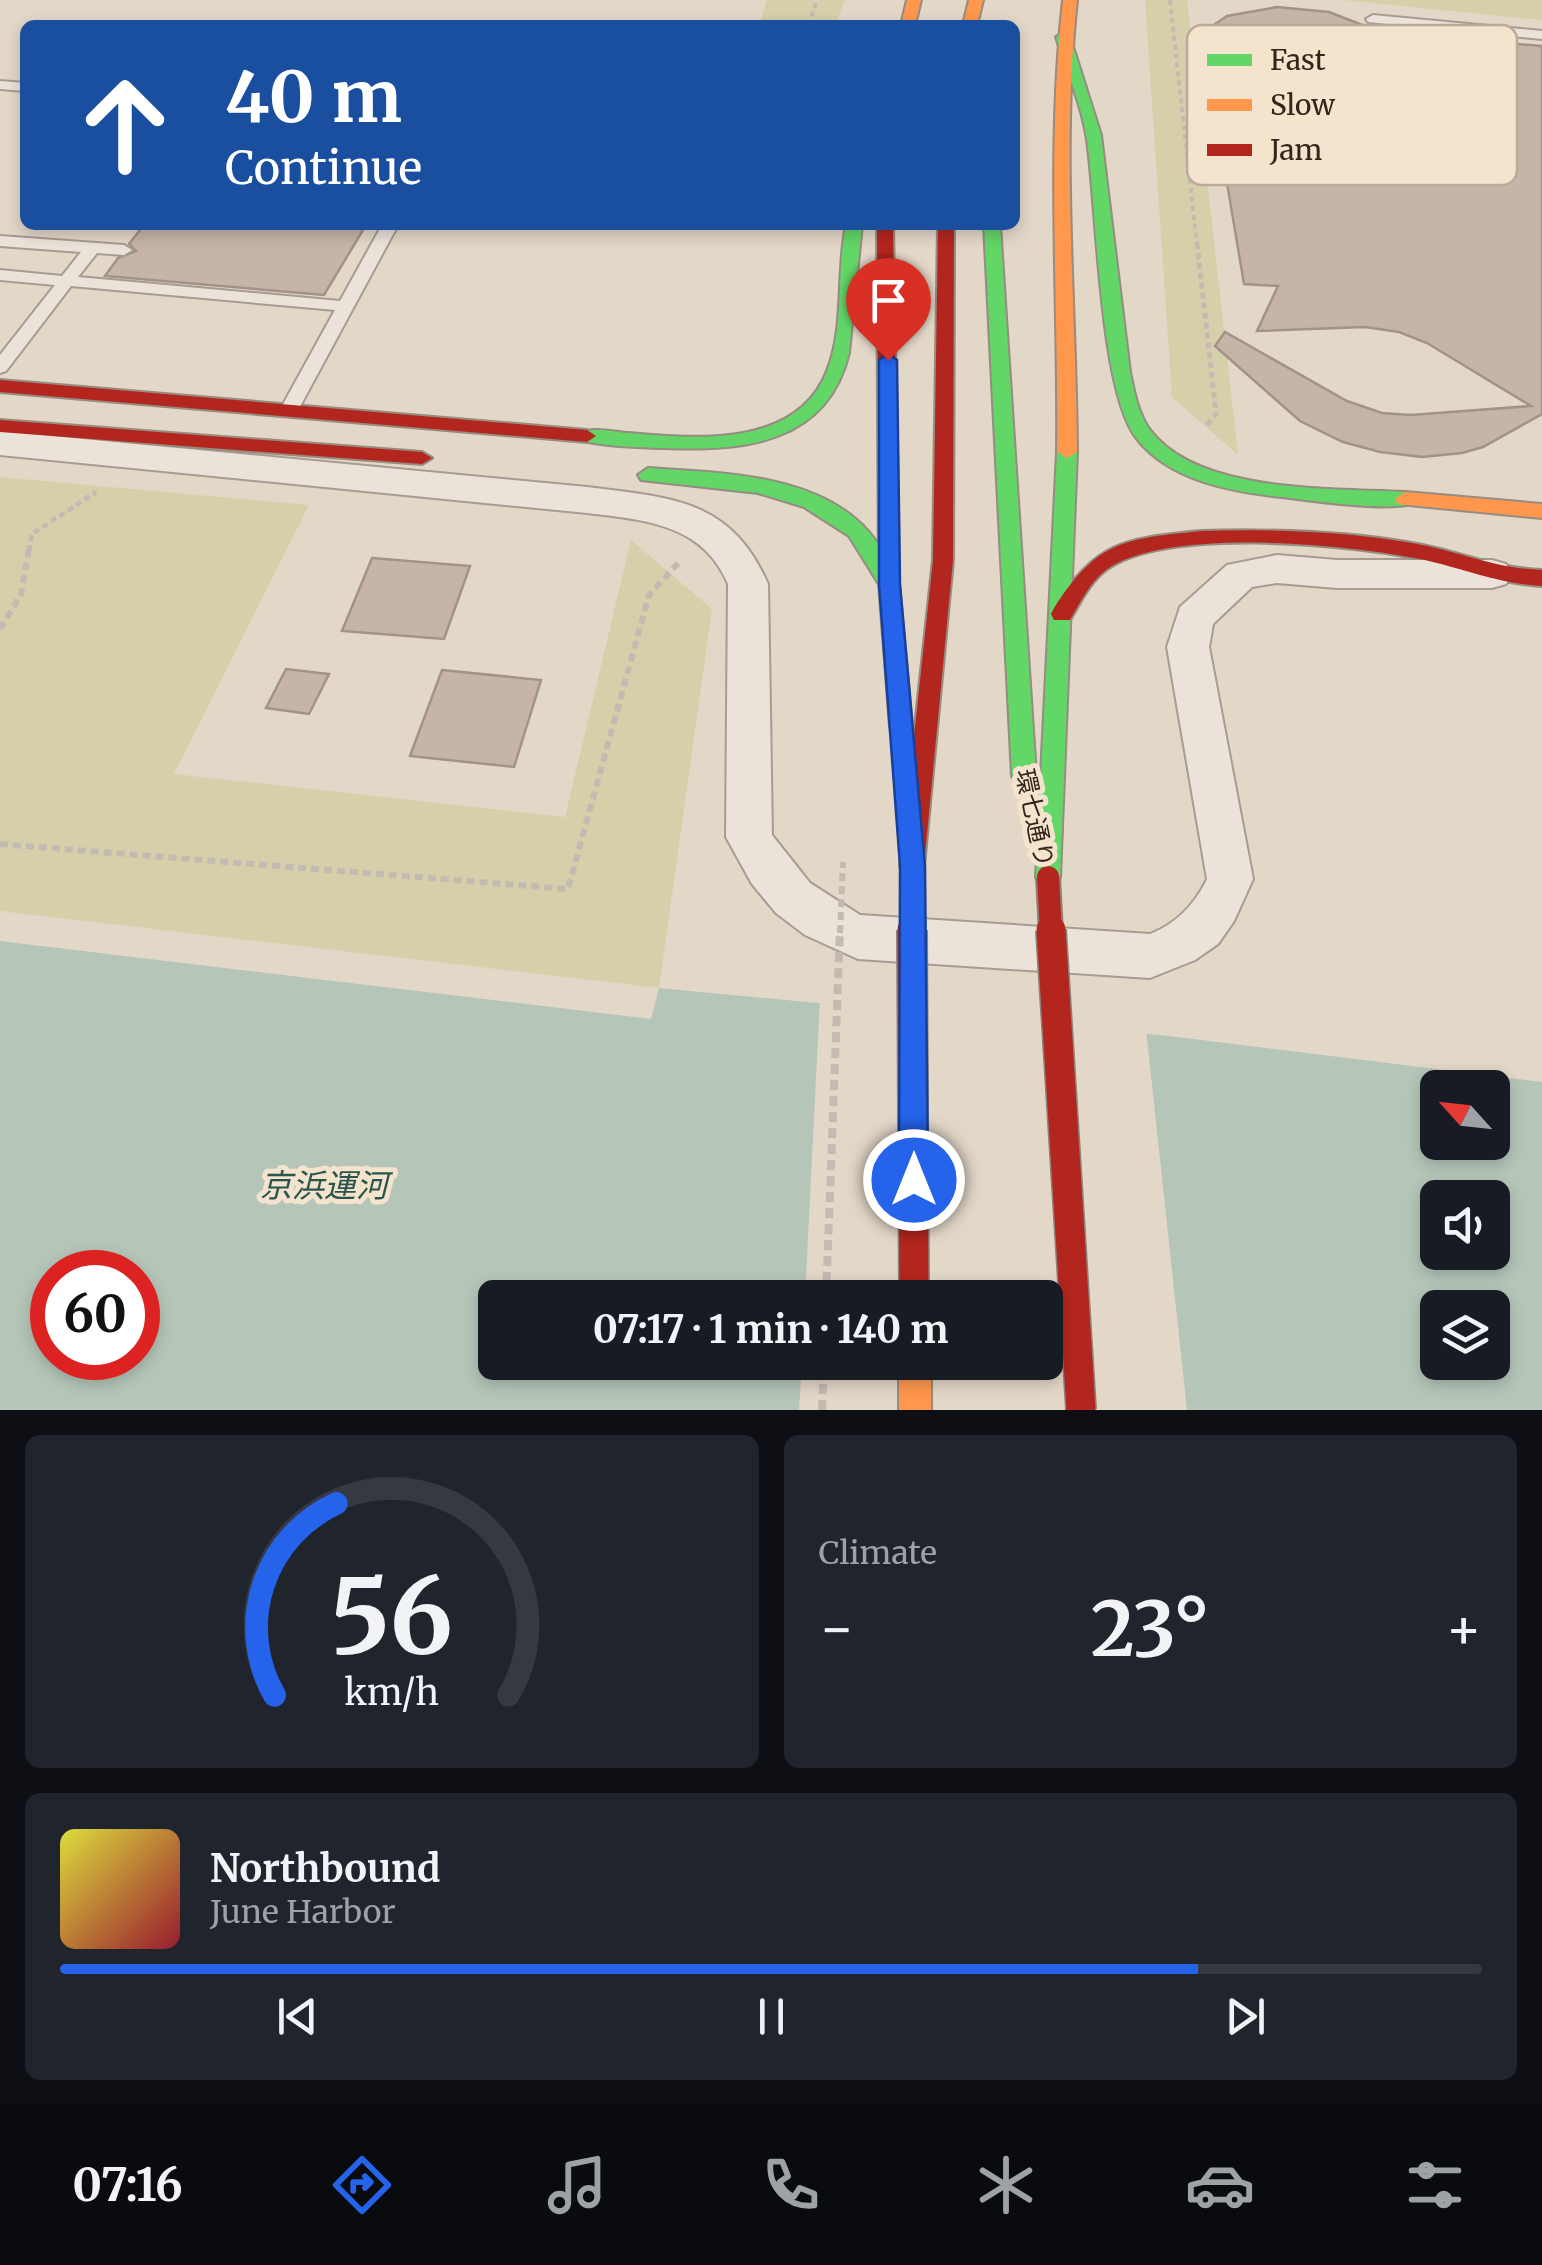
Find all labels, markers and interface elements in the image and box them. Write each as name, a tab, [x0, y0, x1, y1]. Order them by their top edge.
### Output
legend	[1187, 25, 1517, 185]
text: Fast	[1270, 42, 1326, 78]
text: 40 m	[225, 53, 402, 141]
icon: ahead	[60, 60, 190, 190]
text: Slow	[1270, 87, 1335, 123]
text: Jam	[1269, 132, 1323, 168]
text: Continue	[225, 140, 422, 196]
pin	[846, 258, 931, 361]
icon: arrive	[861, 273, 916, 328]
street label: 環七通り	[1009, 766, 1061, 870]
north arrow	[1420, 1070, 1510, 1160]
map controls	[1420, 1070, 1510, 1380]
position arrow	[862, 1128, 966, 1232]
water label: 京浜運河	[260, 1166, 394, 1206]
button: sound	[1420, 1180, 1510, 1270]
speed limit sign: 60	[30, 1250, 160, 1380]
button: layers	[1420, 1290, 1510, 1380]
text: 07:17 · 1 min · 140 m	[593, 1306, 948, 1353]
text: Climate	[819, 1533, 937, 1573]
text: 56	[330, 1551, 454, 1681]
text: 23°	[1091, 1582, 1210, 1676]
text: −	[819, 1594, 855, 1663]
text: +	[1445, 1594, 1482, 1663]
text: km/h	[344, 1670, 439, 1715]
text: Northbound	[210, 1845, 440, 1892]
text: June Harbor	[210, 1892, 396, 1932]
icon: previous	[270, 1989, 325, 2044]
icon: pause	[744, 1989, 799, 2044]
icon: next	[1218, 1989, 1273, 2044]
icon: directions	[327, 2150, 397, 2220]
icon: music	[542, 2150, 612, 2220]
icon: phone	[756, 2150, 826, 2220]
icon: climate	[971, 2150, 1041, 2220]
icon: car	[1185, 2150, 1255, 2220]
icon: filters	[1400, 2150, 1470, 2220]
text: 07:16	[72, 2157, 183, 2213]

